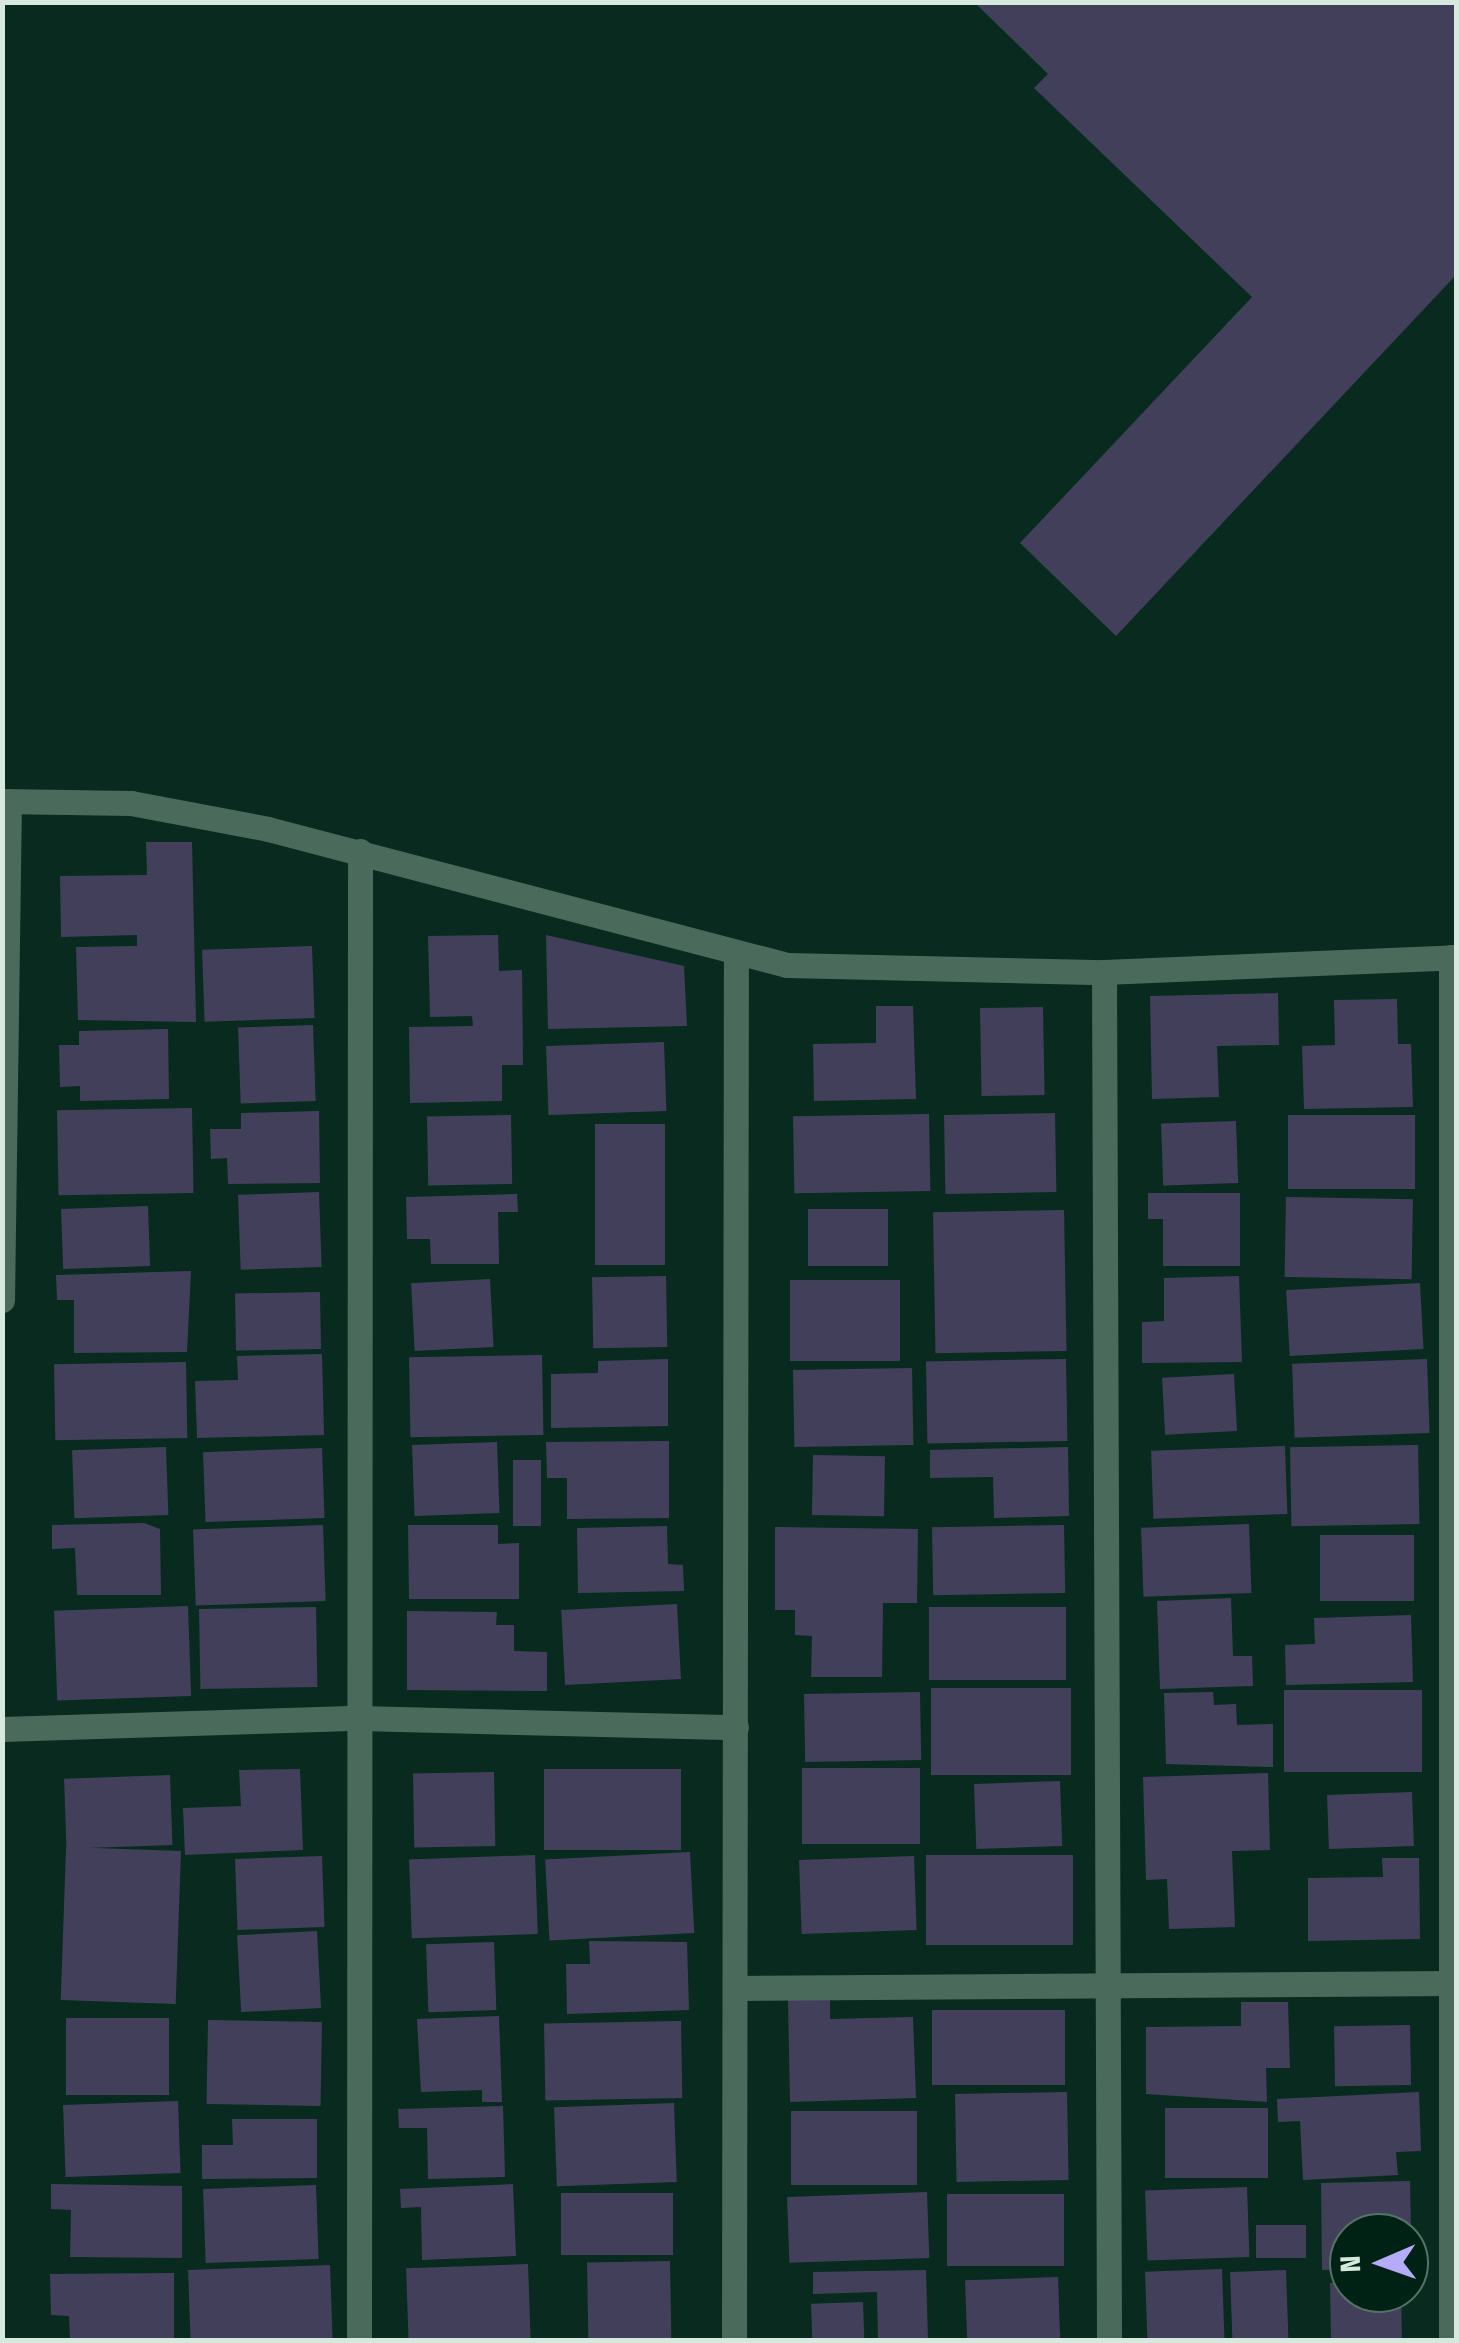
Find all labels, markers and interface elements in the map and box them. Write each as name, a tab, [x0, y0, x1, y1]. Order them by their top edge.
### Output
north arrow	[1329, 2213, 1429, 2313]
text: N	[1334, 2255, 1367, 2273]

